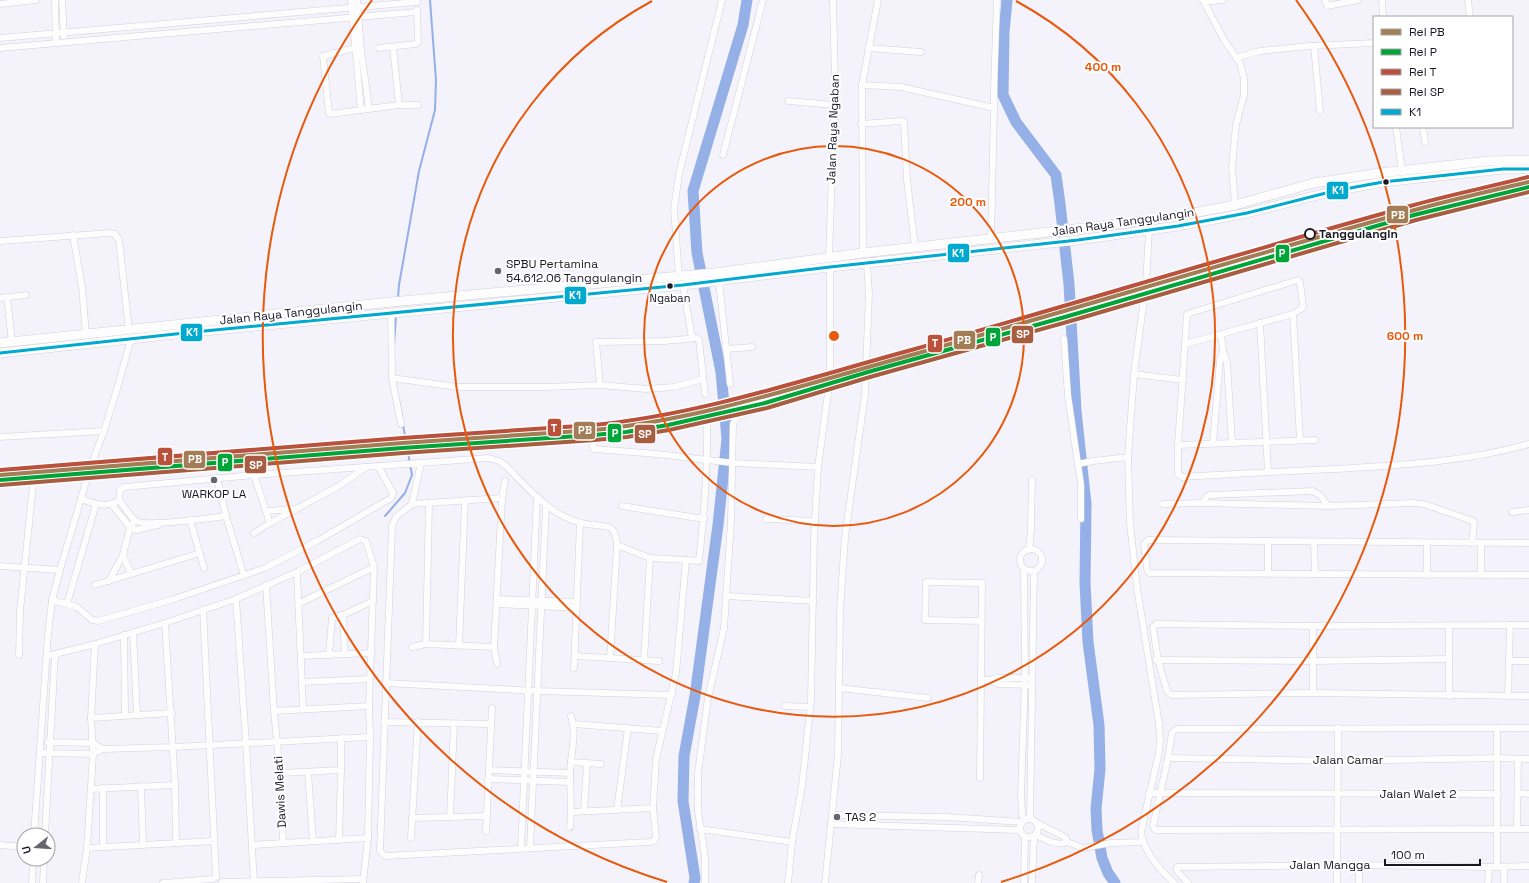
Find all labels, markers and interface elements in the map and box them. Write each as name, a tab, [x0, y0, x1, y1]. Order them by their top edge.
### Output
legend	[1373, 16, 1513, 128]
text: Rel PB	[1409, 24, 1445, 40]
text: Rel P	[1409, 44, 1437, 60]
text: 400 m	[1085, 59, 1121, 75]
text: Rel T	[1409, 64, 1436, 80]
street label: Jalan Raya Ngaban	[823, 74, 843, 184]
text: Rel SP	[1409, 84, 1444, 100]
text: K1	[1409, 104, 1421, 120]
unlabelled marker	[1381, 177, 1391, 187]
line badge: K1	[1326, 181, 1349, 200]
text: K1	[1332, 183, 1344, 197]
text: 200 m	[950, 194, 986, 210]
street label: Jalan Raya Tanggulangin	[1051, 204, 1195, 240]
line badge: PB	[1386, 205, 1409, 224]
text: PB	[1391, 208, 1405, 222]
place label: Tanggulangin	[1319, 226, 1398, 242]
marker: Tanggulangin	[1304, 228, 1316, 240]
line badge: K1	[947, 243, 970, 263]
line badge: P	[1275, 244, 1290, 263]
text: K1	[952, 246, 964, 260]
text: P	[1279, 246, 1286, 260]
place label: SPBU Pertamina 54.612.06 Tanggulangin	[506, 256, 642, 286]
marker: SPBU Pertamina 54.612.06 Tanggulangin	[493, 266, 503, 276]
marker: Ngaban	[665, 281, 675, 291]
line badge: K1	[564, 286, 587, 305]
text: K1	[569, 288, 581, 302]
place label: Ngaban	[650, 291, 690, 305]
street label: Jalan Raya Tanggulangin	[219, 298, 363, 328]
line badge: K1	[180, 323, 203, 342]
text: K1	[186, 325, 198, 339]
line badge: SP	[1011, 325, 1034, 344]
line badge: P	[985, 327, 1001, 347]
text: SP	[1016, 327, 1030, 341]
text: 600 m	[1387, 328, 1423, 344]
centre of rings	[827, 329, 841, 343]
line badge: PB	[953, 330, 976, 350]
text: P	[990, 330, 997, 344]
text: PB	[957, 333, 971, 347]
line badge: T	[927, 334, 943, 353]
text: T	[932, 336, 939, 350]
line badge: T	[547, 418, 562, 437]
text: T	[551, 421, 558, 435]
line badge: PB	[573, 421, 596, 440]
text: PB	[578, 423, 592, 437]
line badge: P	[607, 423, 622, 443]
line badge: SP	[634, 424, 656, 444]
text: P	[612, 426, 619, 440]
text: SP	[638, 427, 652, 441]
line badge: T	[157, 447, 173, 466]
text: T	[162, 450, 169, 464]
line badge: PB	[183, 450, 206, 469]
text: PB	[188, 452, 202, 466]
line badge: P	[217, 453, 233, 472]
text: P	[222, 455, 229, 469]
line badge: SP	[244, 455, 267, 474]
text: SP	[249, 458, 263, 472]
marker: WARKOP LA	[209, 475, 219, 485]
place label: WARKOP LA	[182, 486, 247, 502]
street label: Jalan Camar	[1313, 752, 1384, 768]
street label: Dawis Melati	[270, 756, 290, 828]
street label: Jalan Walet 2	[1380, 786, 1456, 802]
place label: TAS 2	[845, 809, 876, 825]
marker: TAS 2	[832, 812, 842, 822]
north arrow	[16, 827, 56, 867]
scale bar	[1385, 841, 1480, 867]
text: U	[19, 844, 34, 856]
text: 100 m	[1391, 847, 1425, 863]
street label: Jalan Mangga	[1290, 857, 1371, 873]

